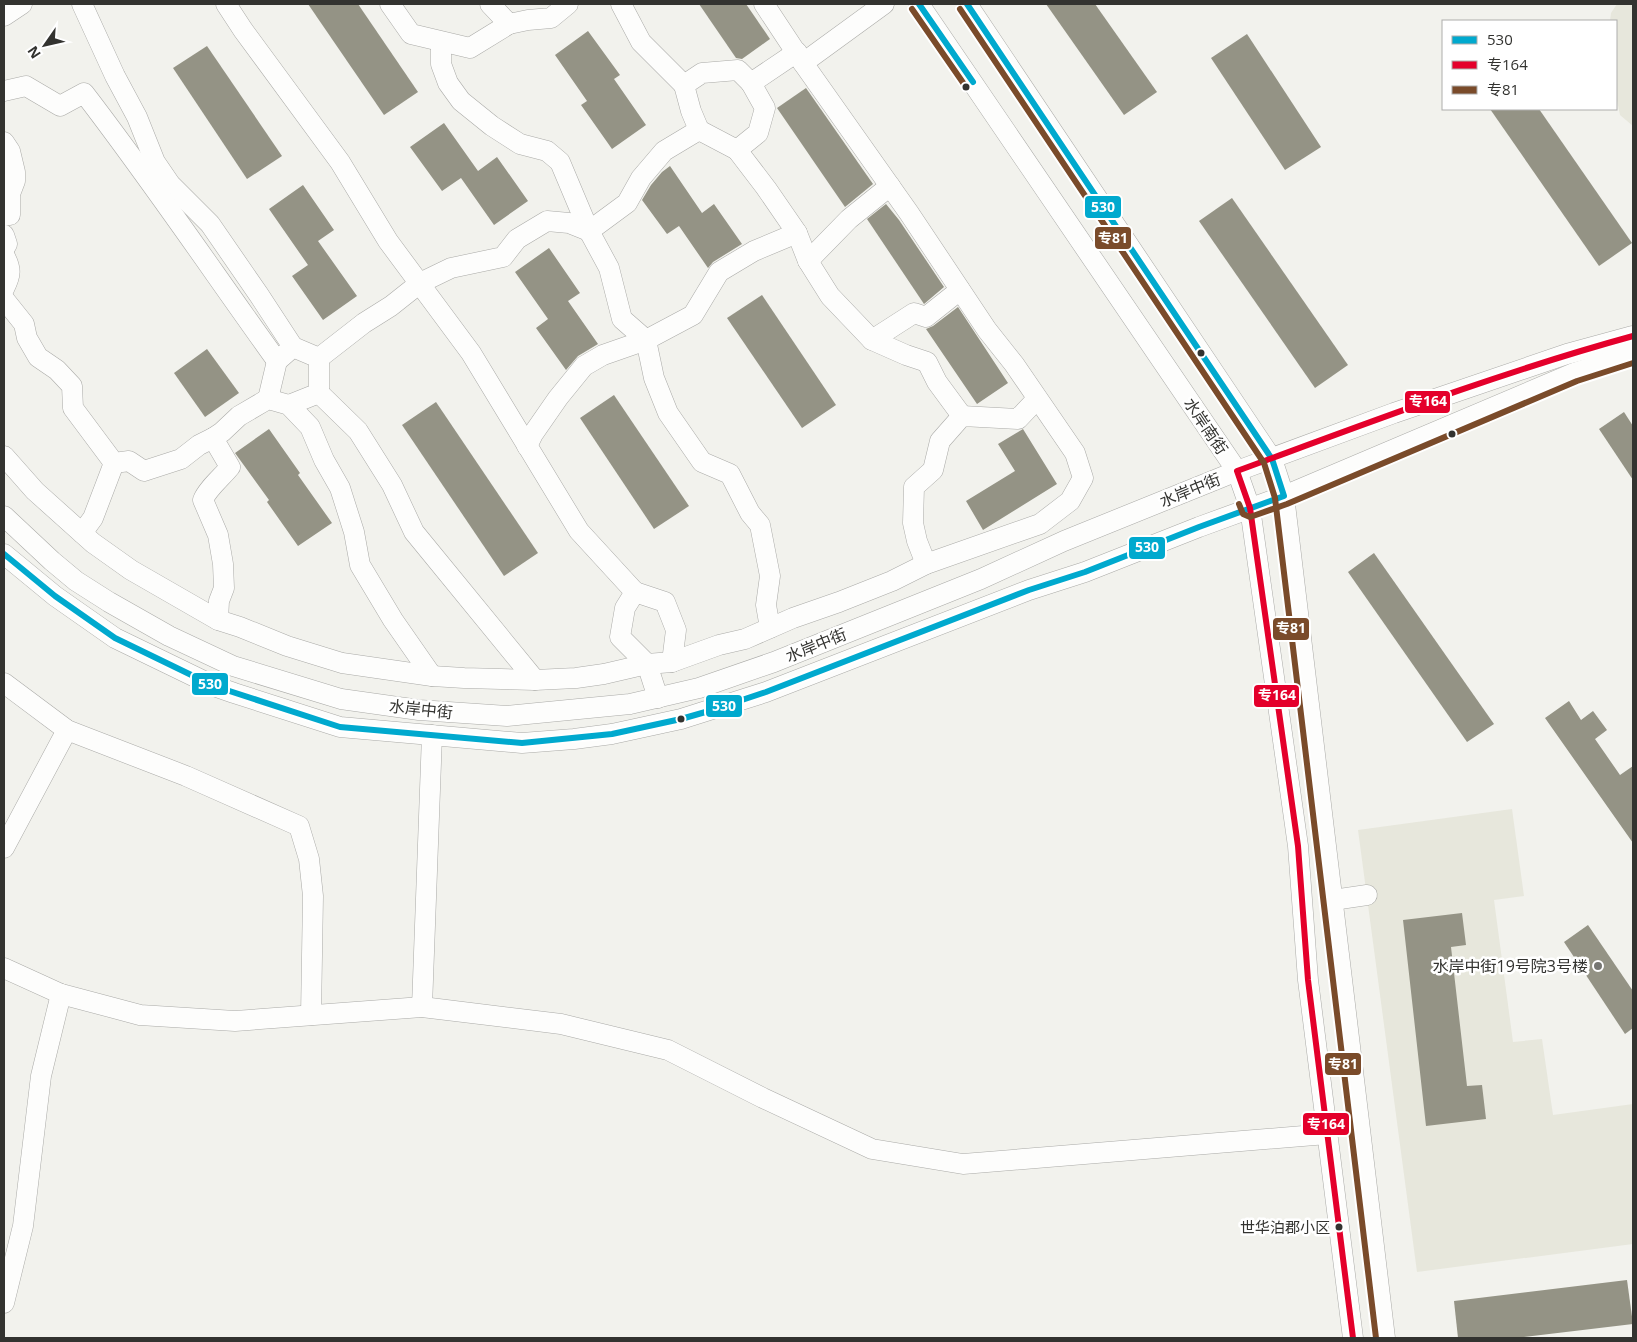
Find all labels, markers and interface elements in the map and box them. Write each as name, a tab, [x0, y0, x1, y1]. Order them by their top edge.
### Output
north arrow	[20, 20, 70, 70]
legend	[1442, 20, 1617, 110]
text: 530	[1487, 29, 1513, 49]
text: N	[23, 43, 45, 63]
text: 专164	[1487, 54, 1528, 74]
text: 专81	[1487, 79, 1519, 99]
unlabelled marker	[961, 82, 971, 92]
line badge: 530	[1084, 195, 1122, 219]
text: 530	[1091, 197, 1115, 216]
line badge: 专81	[1094, 226, 1132, 250]
text: 专81	[1098, 228, 1128, 247]
unlabelled marker	[1196, 348, 1206, 358]
line badge: 专164	[1404, 390, 1451, 414]
text: 专164	[1409, 391, 1447, 410]
street label: 水岸南街	[1179, 393, 1233, 459]
unlabelled marker	[1447, 429, 1457, 439]
street label: 水岸中街	[1156, 468, 1224, 512]
line badge: 530	[1128, 536, 1166, 560]
text: 530	[1135, 537, 1159, 556]
line badge: 专81	[1272, 617, 1310, 641]
text: 专81	[1276, 618, 1306, 637]
street label: 水岸中街	[782, 623, 850, 667]
line badge: 530	[191, 672, 229, 696]
text: 530	[198, 674, 222, 693]
line badge: 专164	[1253, 684, 1300, 708]
text: 专164	[1258, 685, 1296, 704]
line badge: 530	[705, 694, 743, 718]
street label: 水岸中街	[388, 695, 454, 723]
text: 530	[712, 696, 736, 715]
unlabelled marker	[676, 714, 686, 724]
place label: 水岸中街19号院3号楼	[1433, 955, 1588, 977]
marker: 水岸中街19号院3号楼	[1592, 960, 1604, 972]
line badge: 专81	[1324, 1052, 1362, 1076]
text: 专81	[1328, 1054, 1358, 1073]
line badge: 专164	[1302, 1112, 1350, 1136]
text: 专164	[1307, 1114, 1345, 1133]
place label: 世华泊郡小区	[1240, 1217, 1330, 1237]
marker: 世华泊郡小区	[1334, 1222, 1344, 1232]

